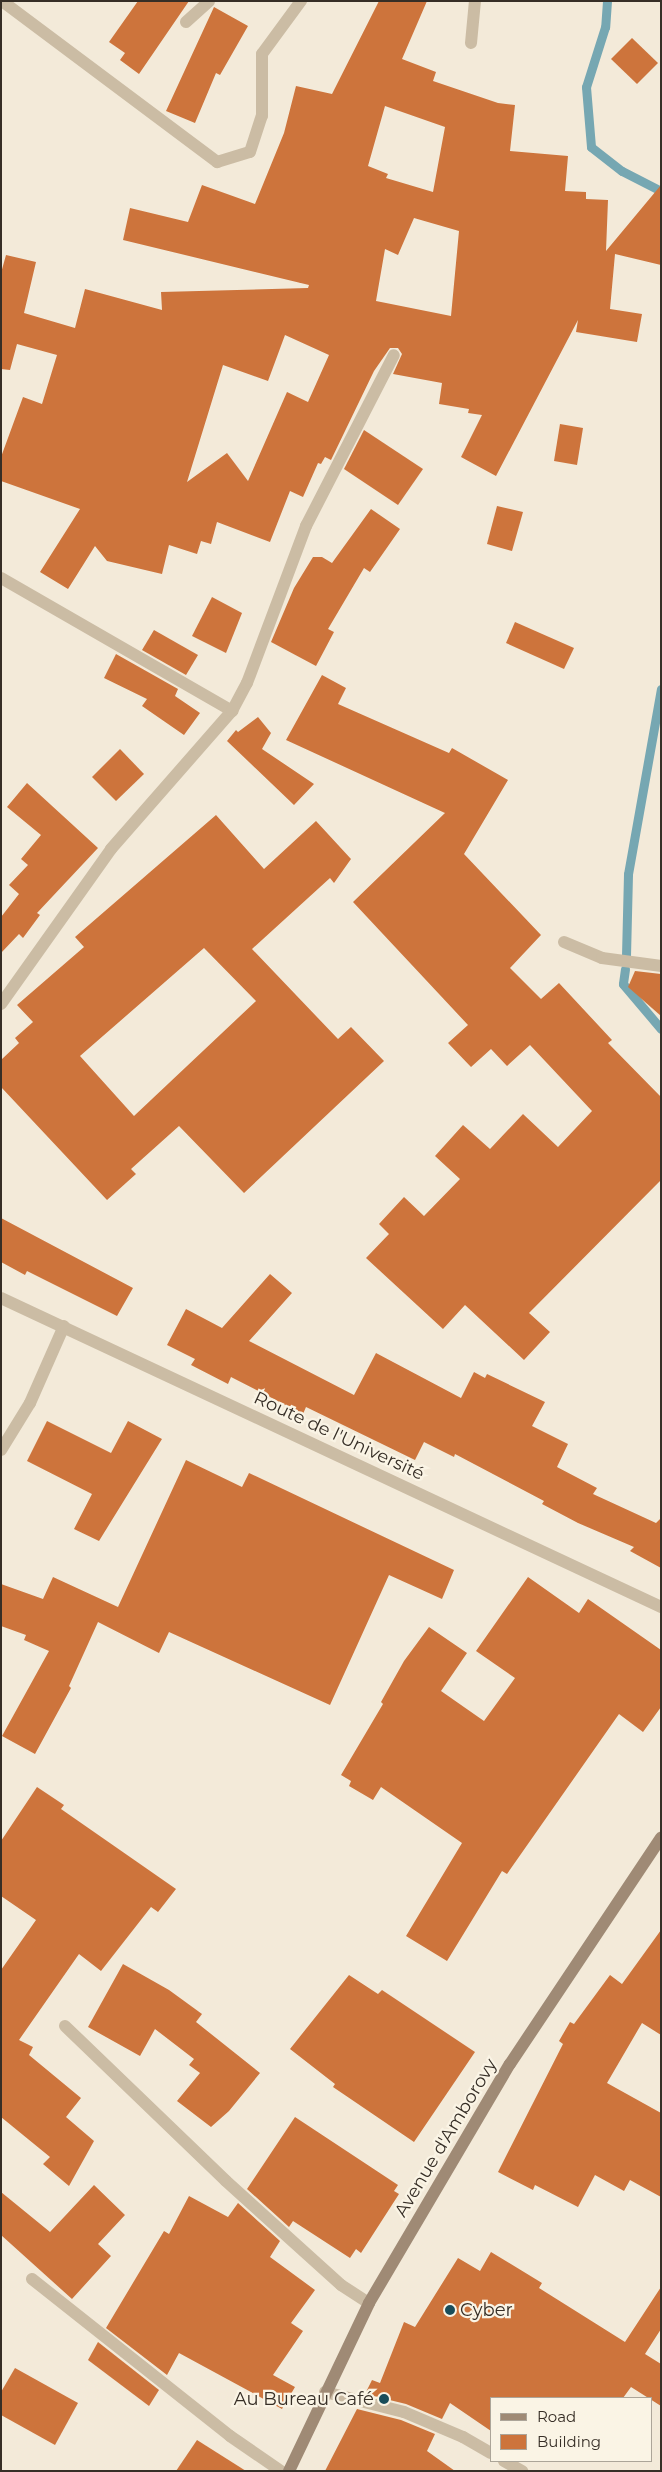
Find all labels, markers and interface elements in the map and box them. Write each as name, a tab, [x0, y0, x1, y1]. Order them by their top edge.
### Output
street label: Route de l'Université	[250, 1387, 428, 1485]
street label: Avenue d'Amborovy	[390, 2055, 502, 2221]
place label: Cyber	[460, 2299, 513, 2321]
marker: Cyber	[444, 2304, 456, 2316]
place label: Au Bureau Café	[234, 2388, 374, 2410]
marker: Au Bureau Café	[378, 2393, 390, 2405]
legend	[490, 2397, 652, 2462]
text: Road	[537, 2407, 576, 2426]
text: Building	[537, 2432, 601, 2451]

